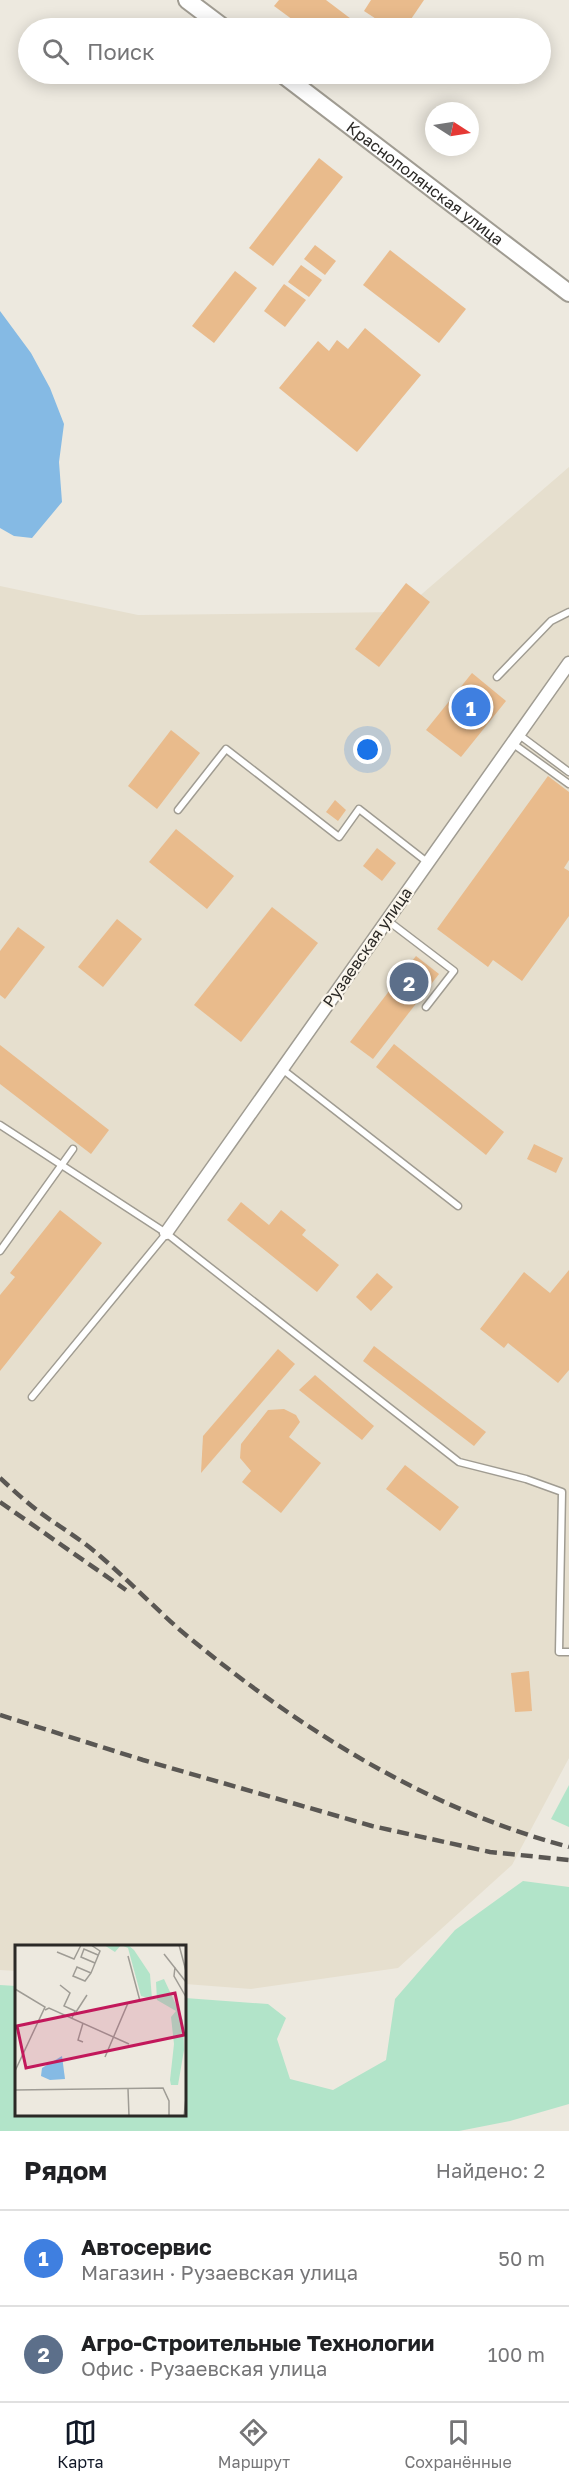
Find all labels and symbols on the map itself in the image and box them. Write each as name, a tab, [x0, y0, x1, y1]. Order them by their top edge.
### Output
north arrow	[425, 102, 479, 156]
street label: Краснополянская улица	[343, 117, 508, 250]
pin: 1	[452, 684, 490, 730]
your location	[353, 735, 382, 764]
street label: Рузаевская улица	[318, 883, 416, 1011]
pin: 2	[390, 960, 428, 1004]
inset map	[15, 1945, 186, 2116]

